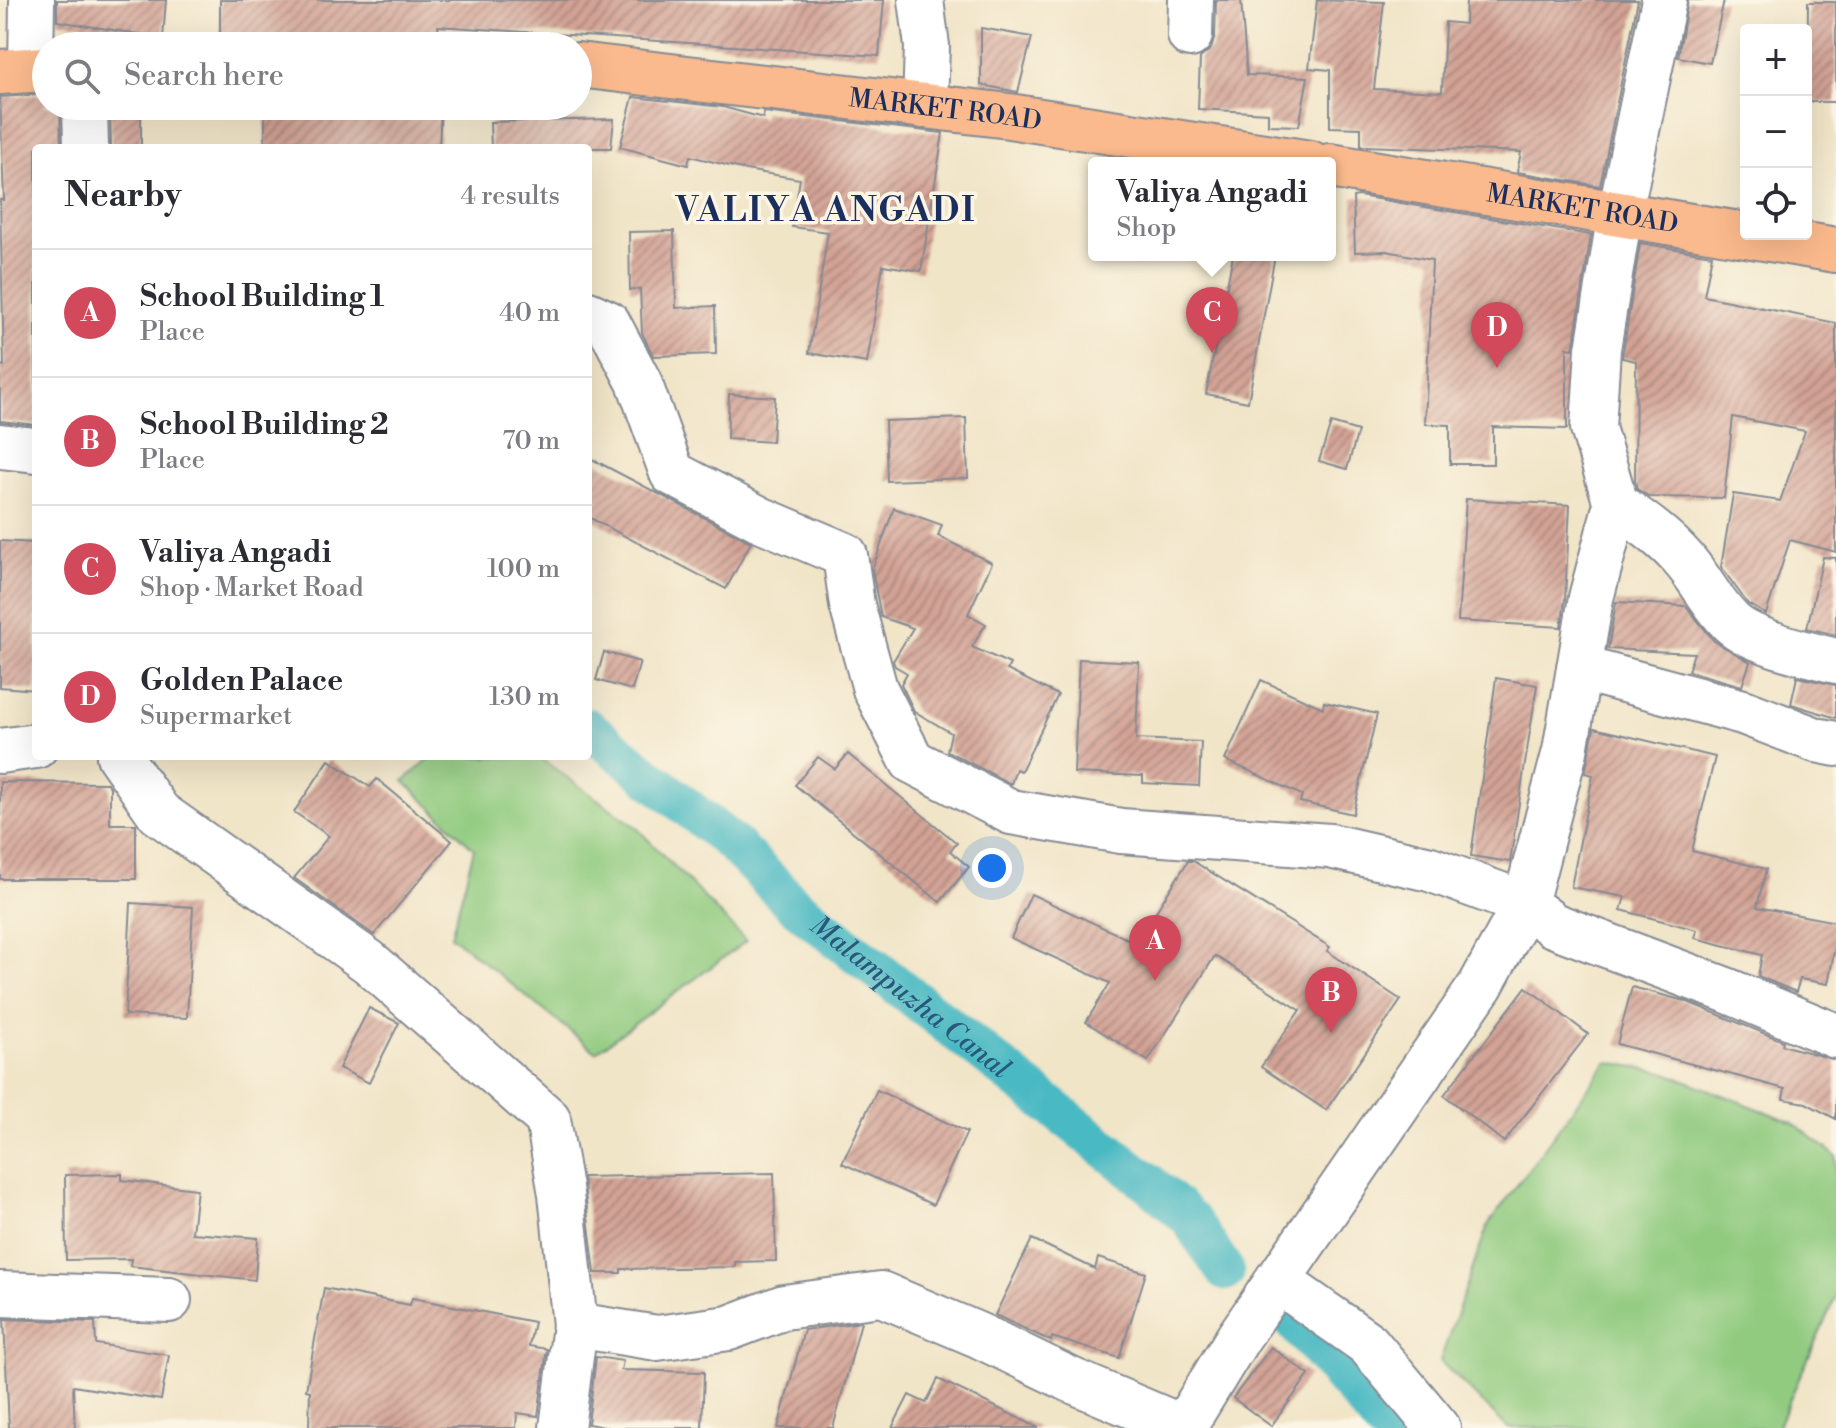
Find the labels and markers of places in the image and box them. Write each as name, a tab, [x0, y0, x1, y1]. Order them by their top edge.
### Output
pin: C	[1186, 287, 1238, 353]
pin: D	[1471, 302, 1523, 368]
pin: A	[1129, 915, 1181, 981]
pin: B	[1305, 967, 1357, 1033]

